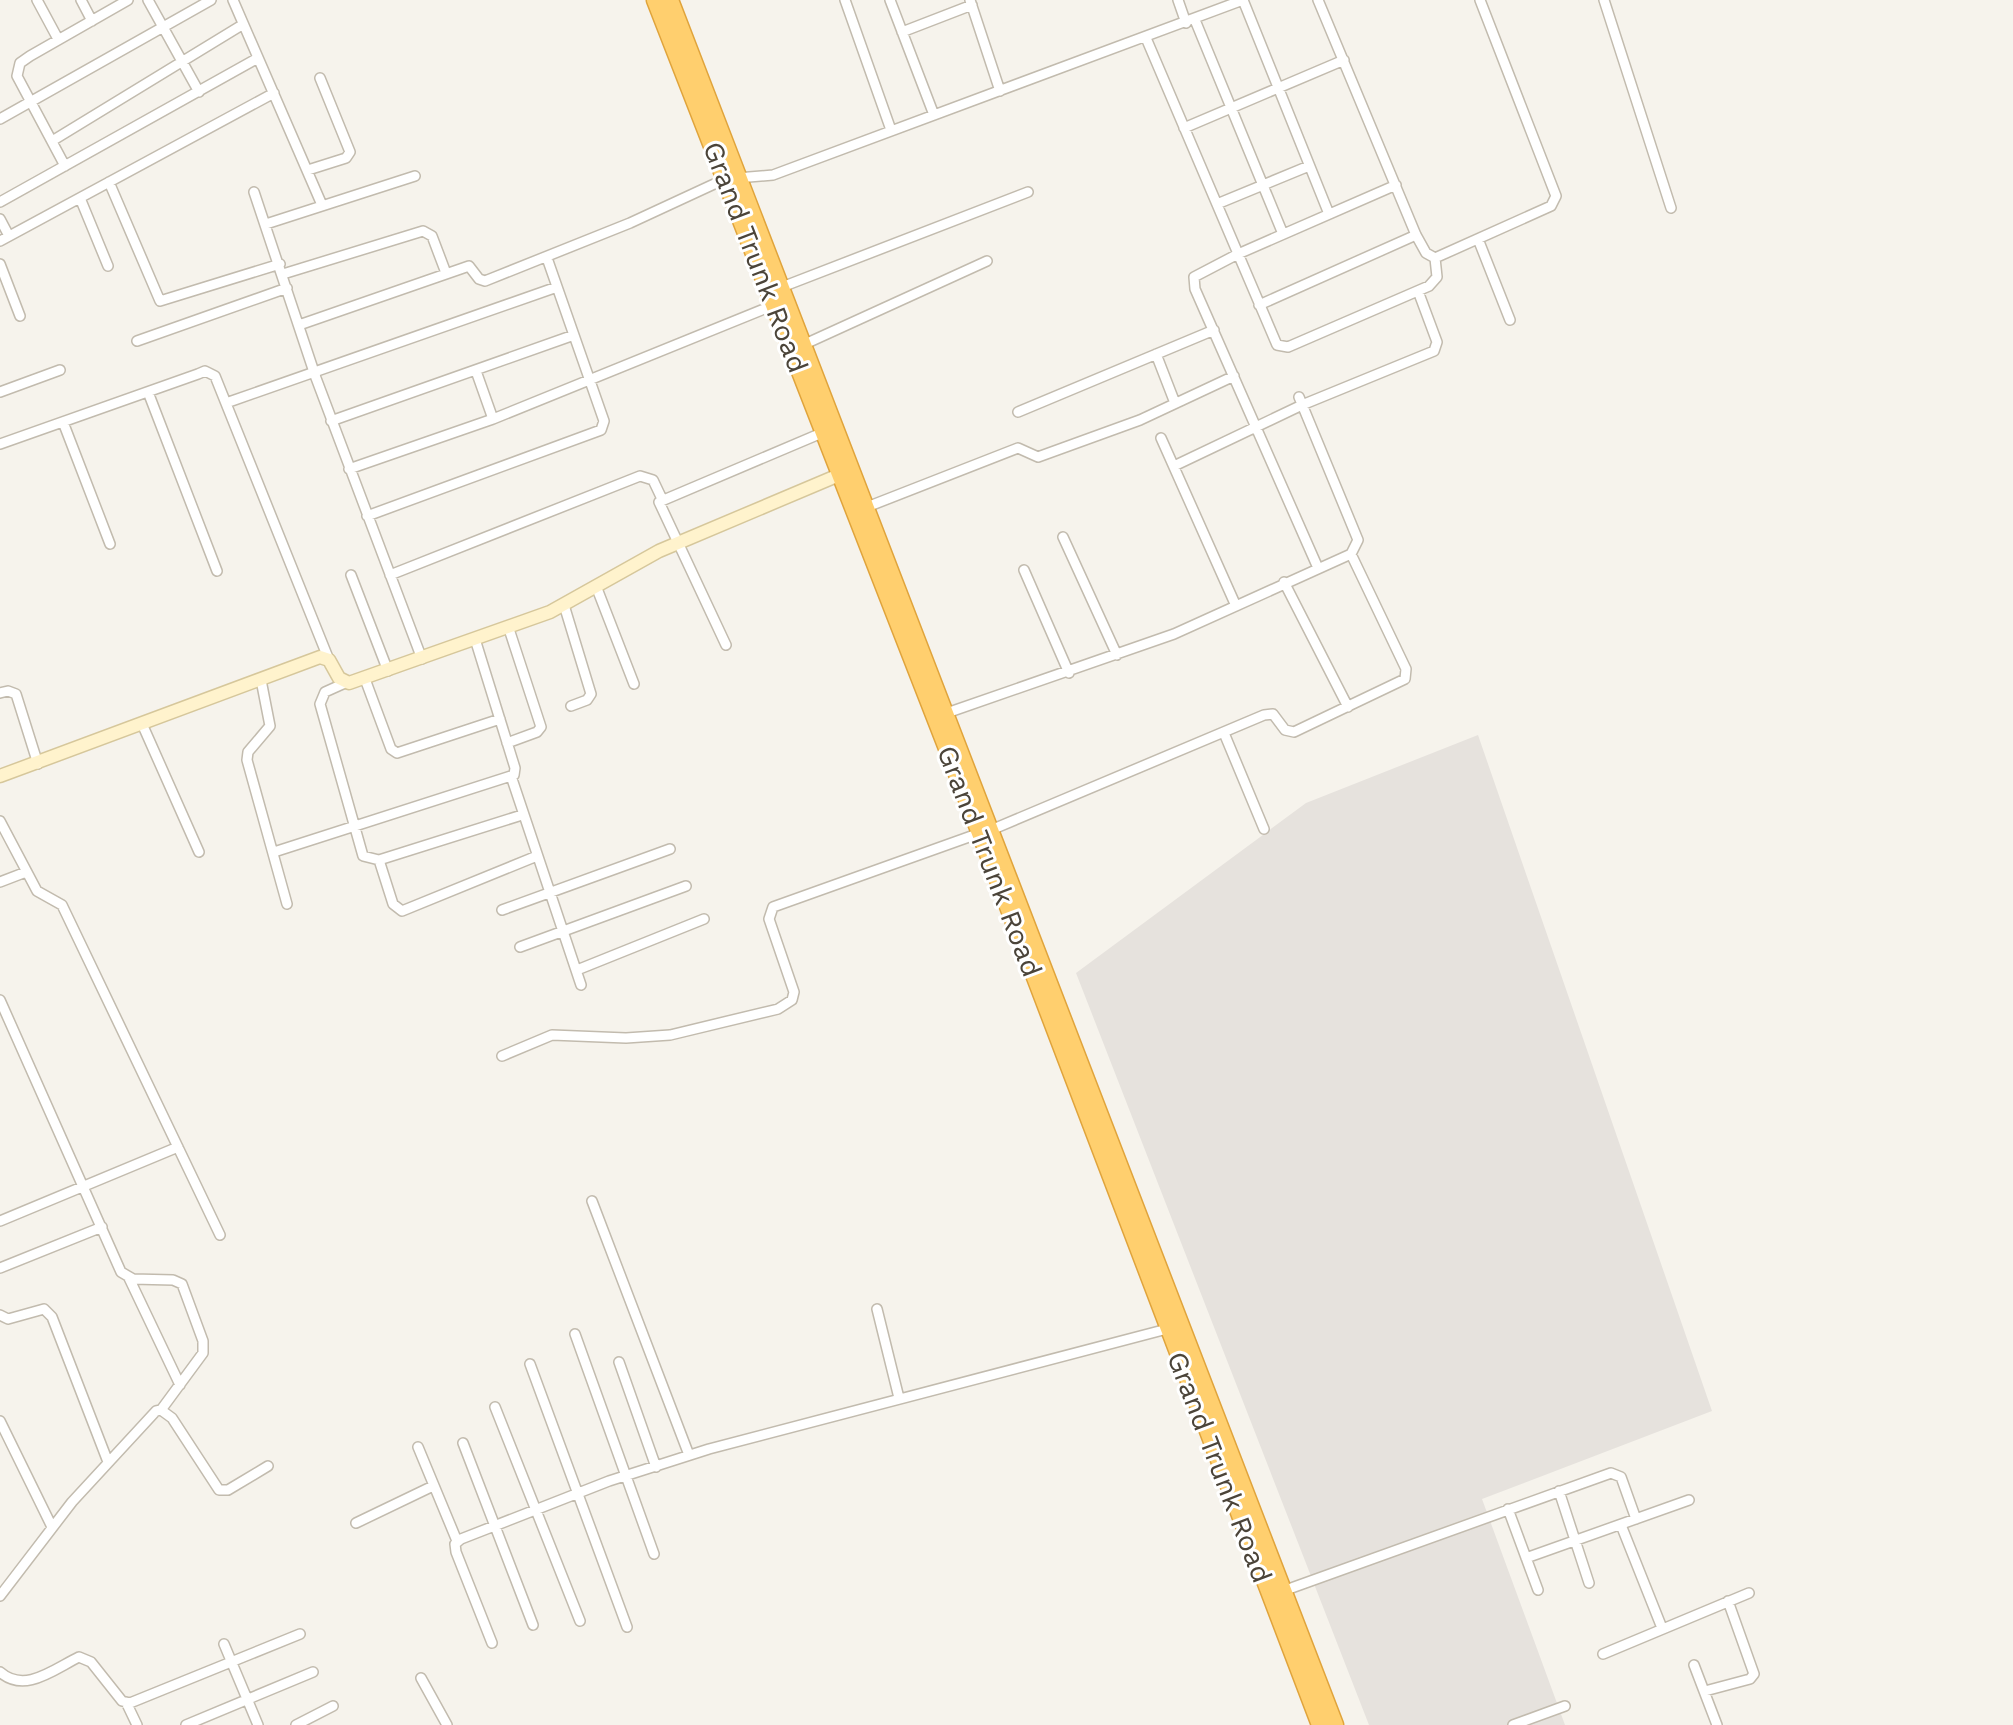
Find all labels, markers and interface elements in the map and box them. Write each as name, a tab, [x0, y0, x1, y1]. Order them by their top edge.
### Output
street label: Grand Trunk Road	[696, 137, 815, 377]
street label: Grand Trunk Road	[930, 741, 1049, 981]
street label: Grand Trunk Road	[1160, 1347, 1279, 1587]

